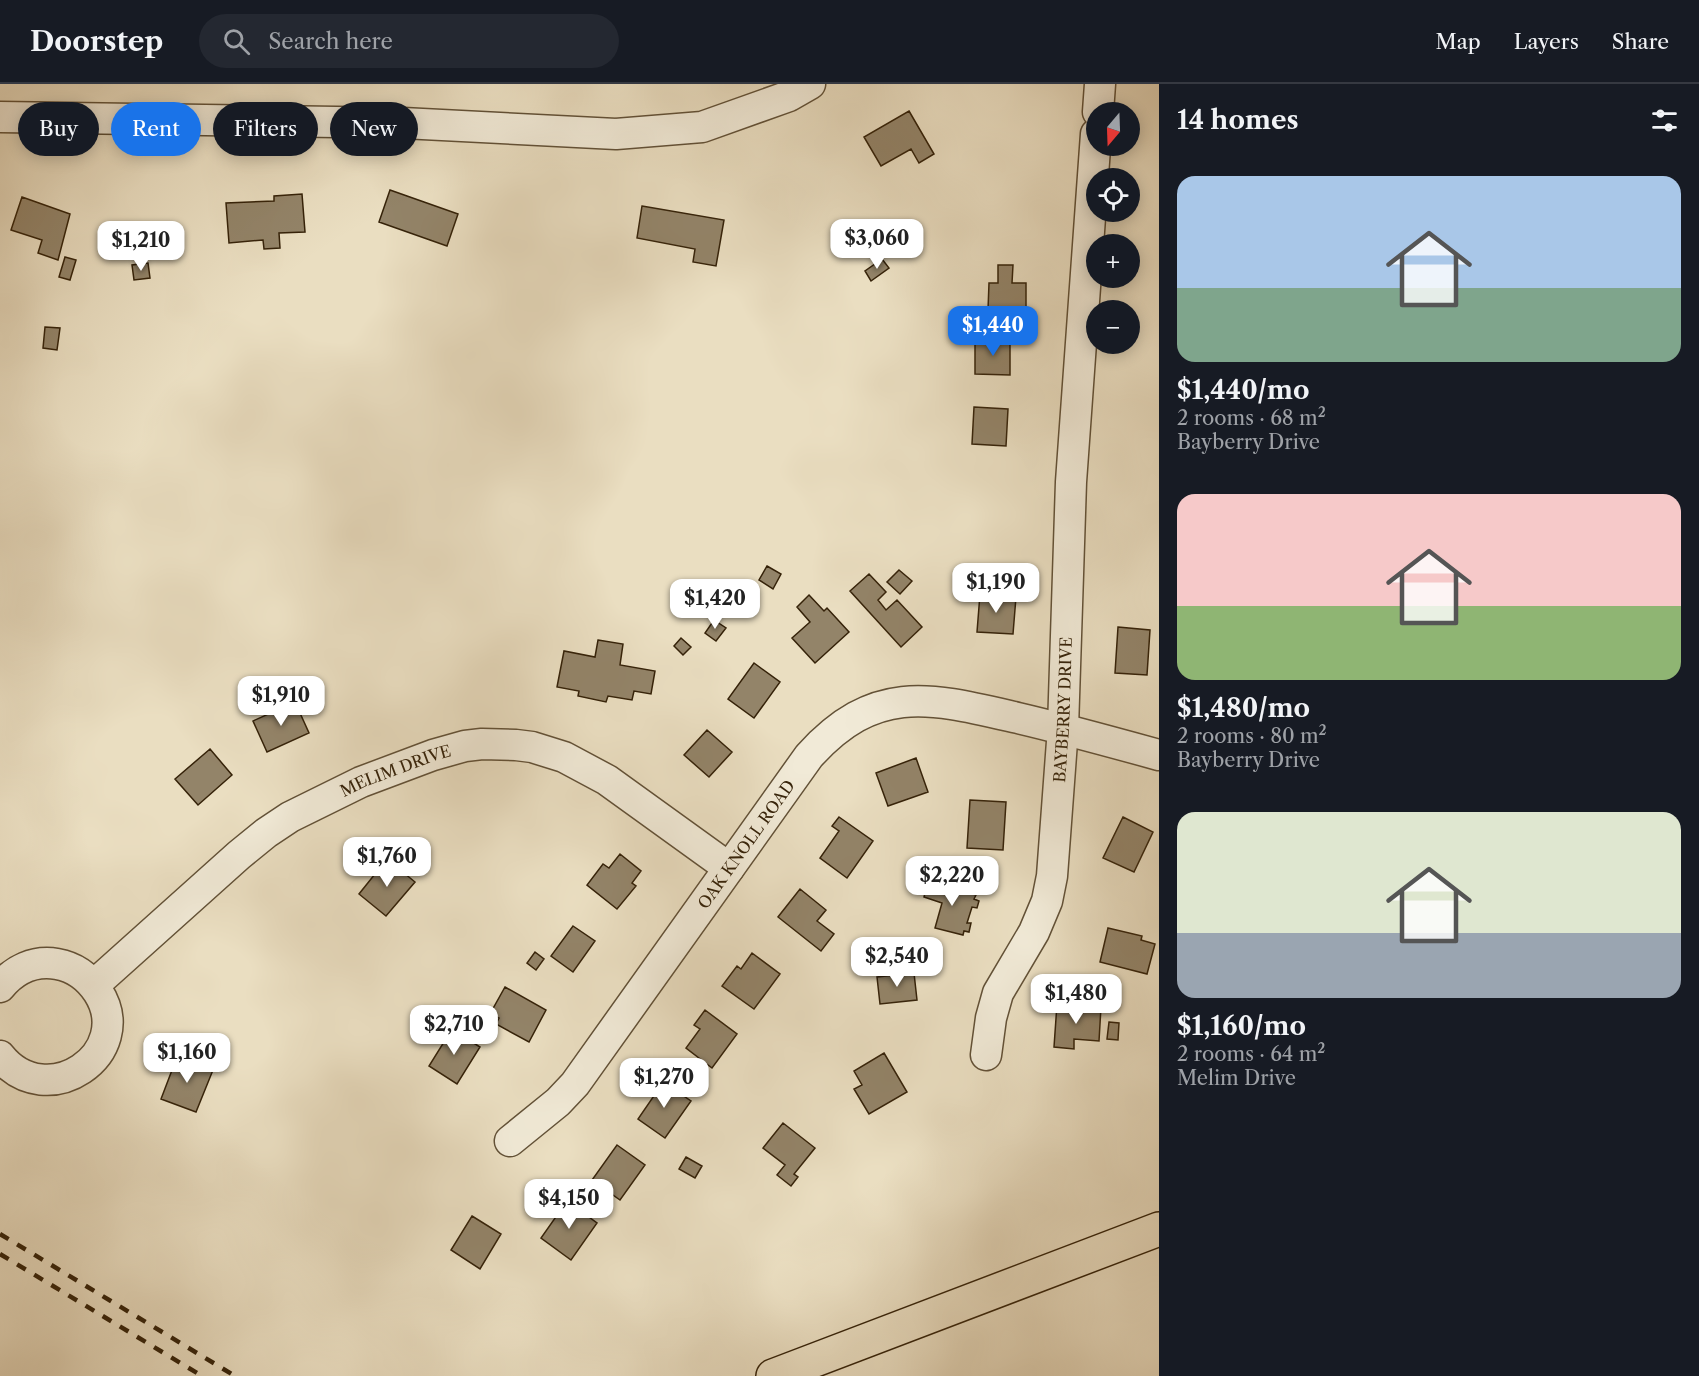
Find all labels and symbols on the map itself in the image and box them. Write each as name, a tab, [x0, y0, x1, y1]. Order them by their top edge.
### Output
north arrow	[1086, 102, 1140, 156]
pin: $3,060	[828, 219, 926, 270]
pin: $1,210	[92, 221, 190, 272]
pin: $1,440	[944, 306, 1042, 357]
pin: $1,190	[947, 563, 1045, 614]
pin: $1,420	[666, 579, 764, 630]
street label: BAYBERRY DRIVE	[1049, 636, 1076, 783]
pin: $1,910	[232, 676, 330, 727]
street label: MELIM DRIVE	[337, 740, 453, 801]
street label: OAK KNOLL ROAD	[693, 776, 799, 913]
pin: $1,760	[338, 837, 436, 888]
pin: $2,220	[903, 856, 1001, 907]
pin: $2,540	[848, 937, 946, 988]
pin: $1,480	[1027, 974, 1125, 1025]
pin: $2,710	[405, 1005, 503, 1056]
pin: $1,160	[138, 1033, 236, 1084]
pin: $1,270	[615, 1058, 713, 1109]
pin: $4,150	[520, 1179, 618, 1230]

